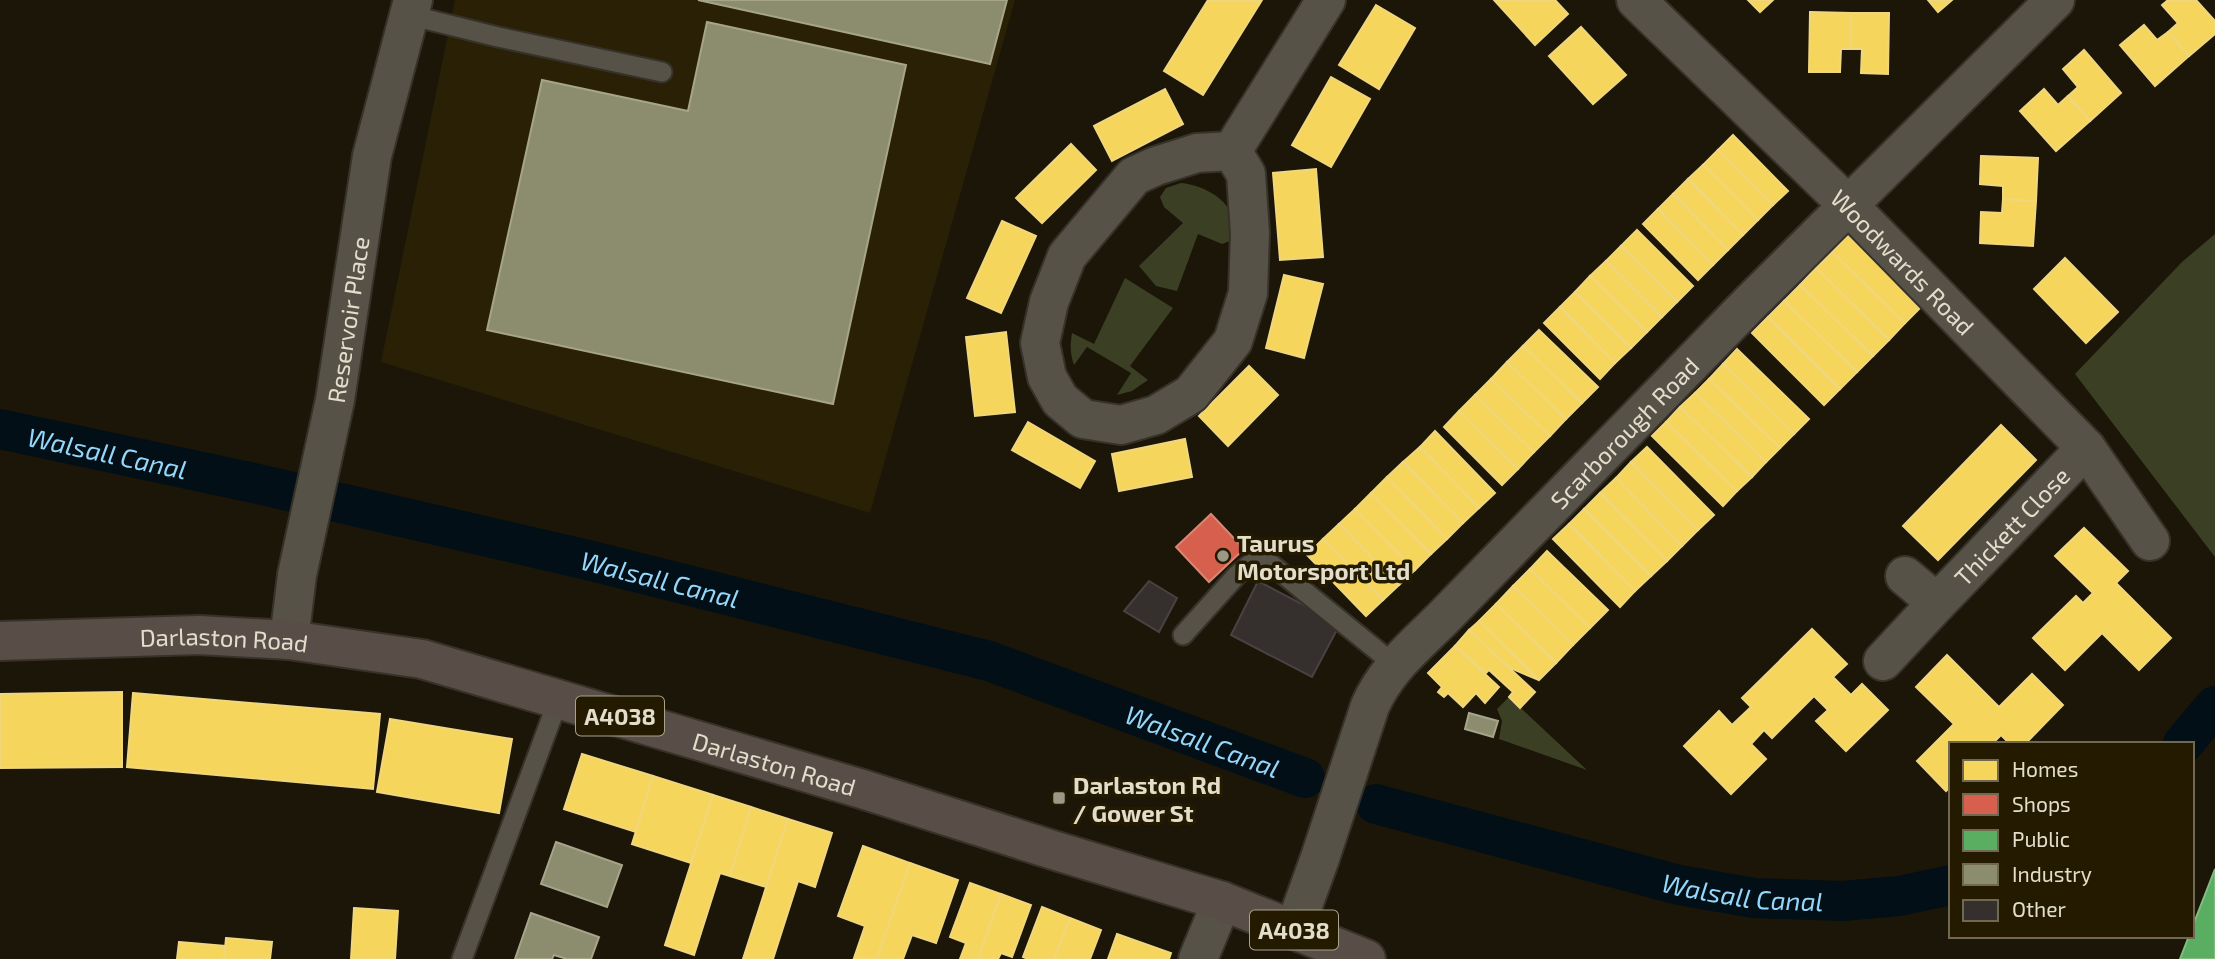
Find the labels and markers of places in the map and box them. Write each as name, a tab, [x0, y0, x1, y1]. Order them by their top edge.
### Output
place label: Taurus Motorsport Ltd	[1237, 528, 1410, 585]
marker: Taurus Motorsport Ltd	[1215, 548, 1231, 564]
place label: Darlaston Rd / Gower St	[1073, 770, 1221, 827]
marker: Darlaston Rd / Gower St	[1051, 790, 1067, 806]

